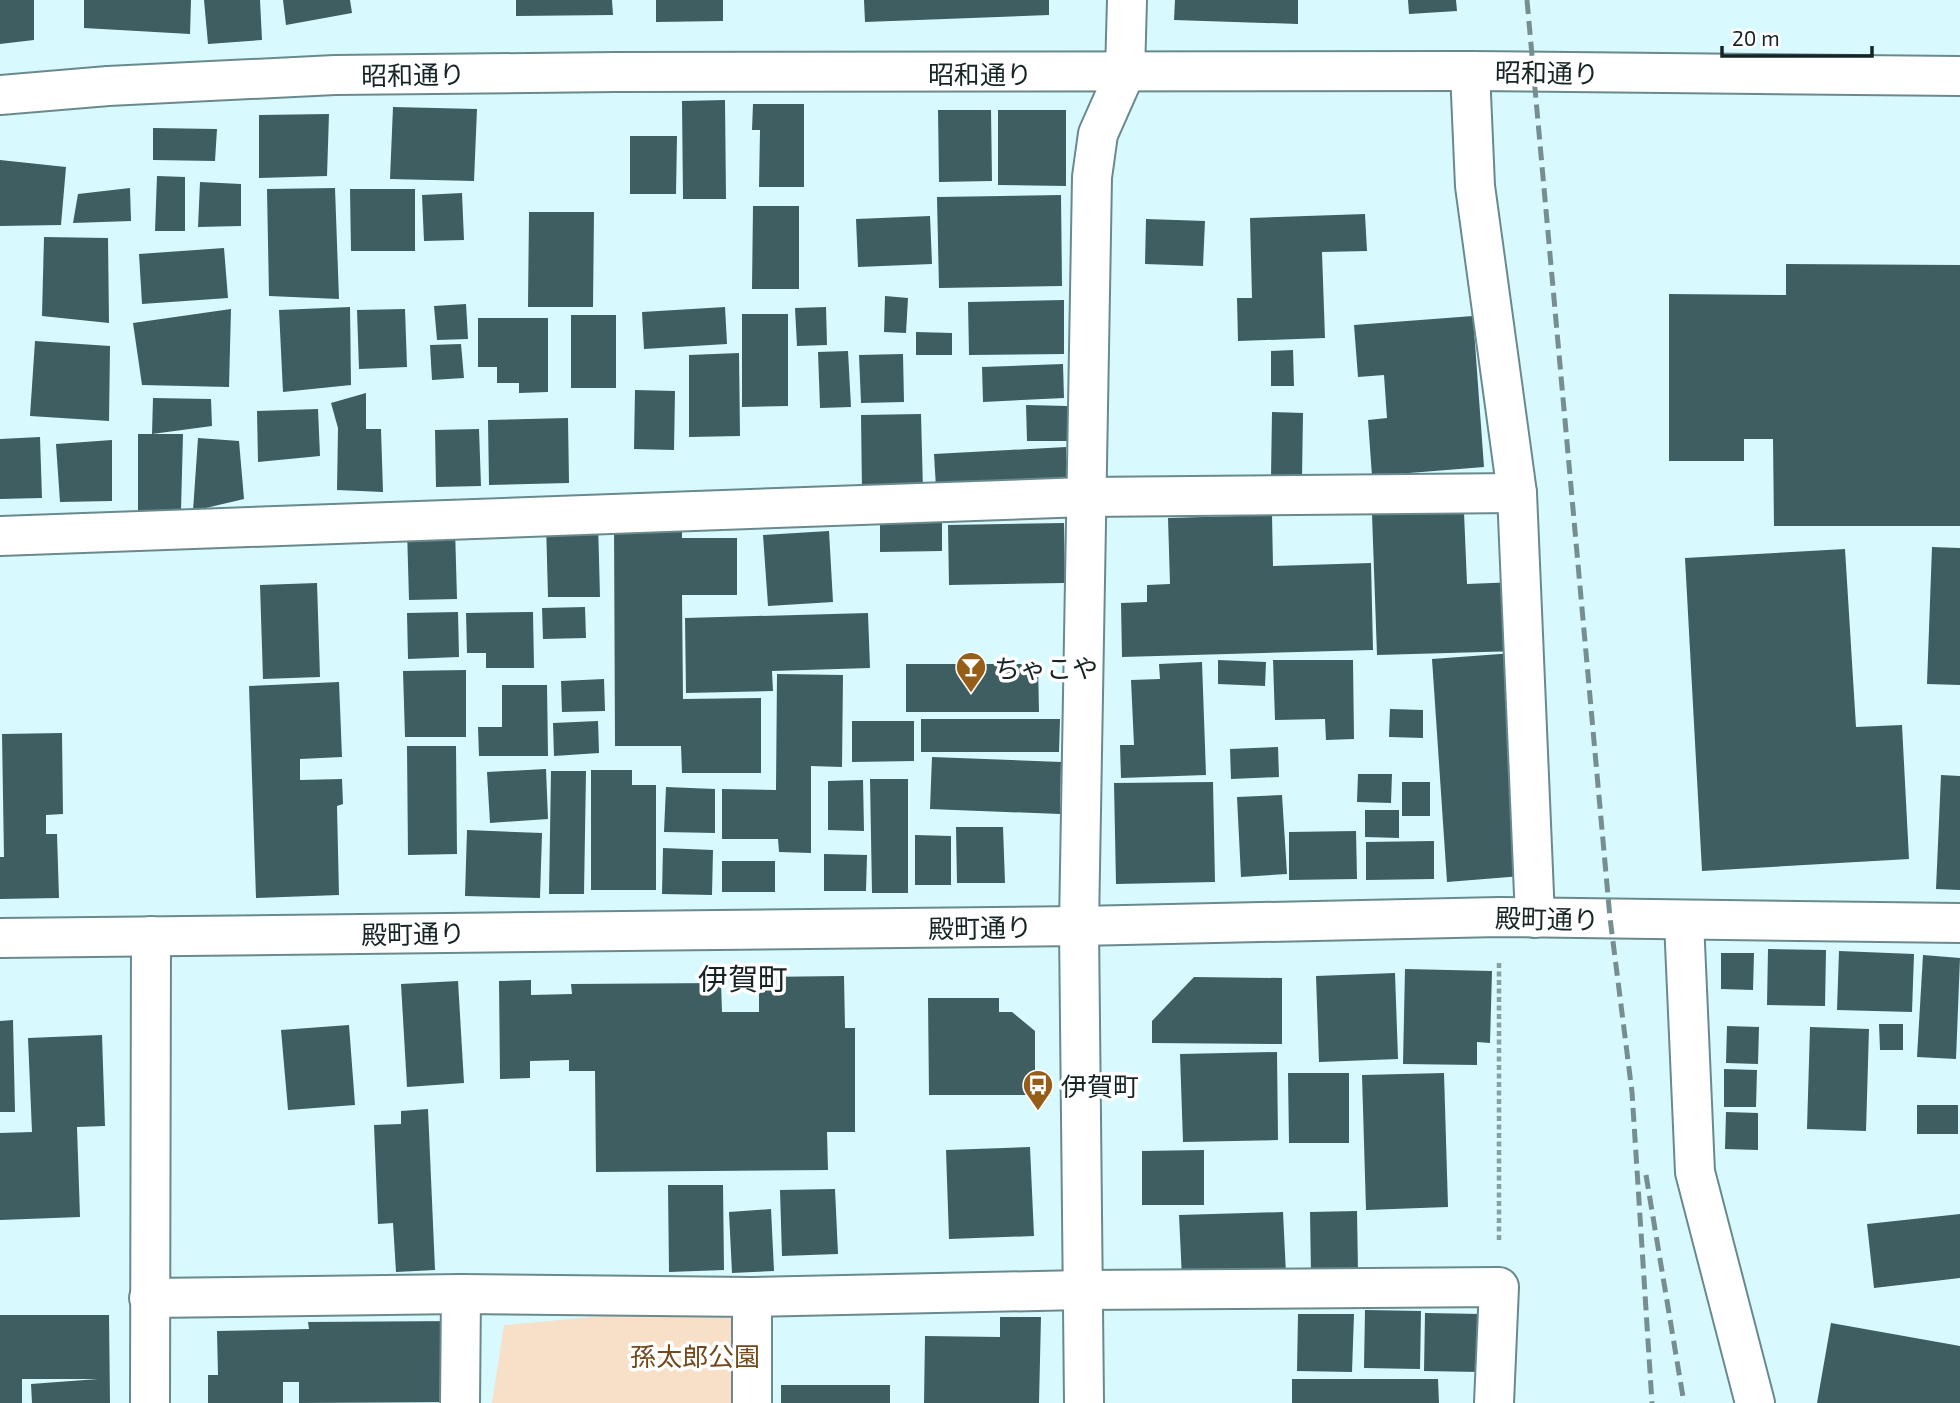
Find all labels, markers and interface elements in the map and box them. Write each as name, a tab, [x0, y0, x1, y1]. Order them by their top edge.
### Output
scale bar	[1722, 14, 1872, 58]
text: 20 m	[1732, 25, 1780, 50]
street label: 昭和通り	[1495, 56, 1599, 88]
street label: 昭和通り	[361, 58, 465, 90]
street label: 昭和通り	[928, 58, 1032, 89]
bar icon: ちゃこや	[954, 650, 988, 694]
place label: ちゃこや	[994, 652, 1098, 683]
street label: 殿町通り	[1495, 902, 1599, 934]
street label: 殿町通り	[928, 911, 1032, 943]
street label: 殿町通り	[361, 917, 465, 949]
district label: 伊賀町	[698, 960, 788, 996]
bus stop icon: 伊賀町	[1021, 1068, 1055, 1112]
place label: 伊賀町	[1061, 1070, 1139, 1101]
park label: 孫太郎公園	[630, 1340, 760, 1371]

